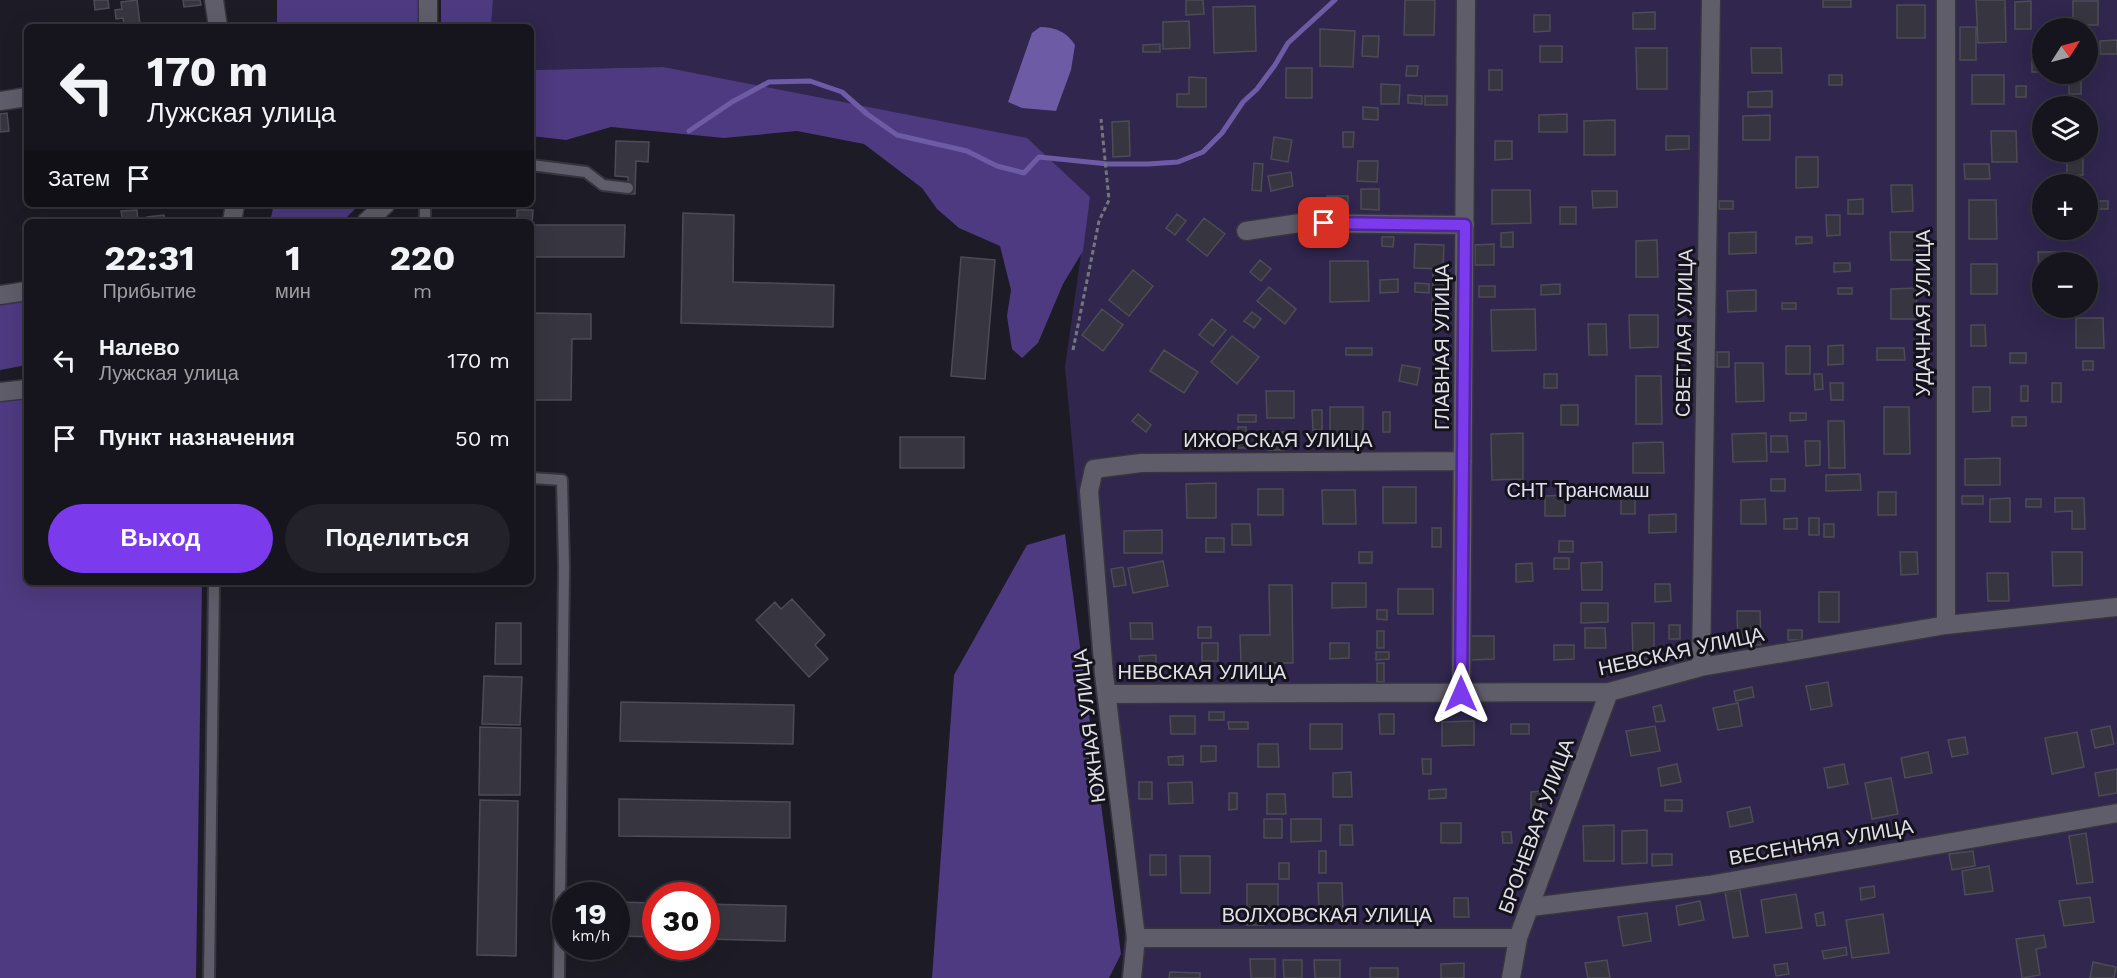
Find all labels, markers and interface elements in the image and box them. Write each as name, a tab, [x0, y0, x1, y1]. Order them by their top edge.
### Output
north arrow	[2032, 18, 2098, 84]
map controls	[2032, 18, 2098, 318]
text: 170 m	[147, 47, 268, 96]
icon: left	[48, 48, 126, 126]
button: layers	[2032, 96, 2098, 162]
text: Лужская улица	[147, 97, 336, 129]
icon: arrive	[122, 162, 155, 195]
text: Затем	[48, 166, 110, 191]
button: +	[2032, 174, 2098, 240]
pin	[1298, 197, 1349, 248]
icon: arrive	[1307, 206, 1340, 239]
street label: УДАЧНАЯ УЛИЦА	[1911, 229, 1935, 397]
text: 22:31	[104, 237, 195, 279]
text: 1	[285, 237, 301, 279]
text: 220	[389, 237, 456, 279]
street label: СВЕТЛАЯ УЛИЦА	[1671, 248, 1697, 417]
button: −	[2032, 252, 2098, 318]
street label: ГЛАВНАЯ УЛИЦА	[1430, 263, 1454, 430]
text: Прибытие	[102, 279, 196, 303]
text: мин	[275, 279, 311, 303]
text: m	[413, 279, 432, 303]
text: Налево	[99, 335, 180, 360]
icon: left	[48, 344, 81, 377]
text: 170 m	[447, 348, 510, 373]
text: Лужская улица	[99, 361, 239, 385]
icon: arrive	[48, 422, 81, 455]
text: Пункт назначения	[99, 425, 295, 450]
text: 50 m	[455, 426, 510, 451]
street label: ИЖОРСКАЯ УЛИЦА	[1183, 428, 1373, 452]
park label: СНТ Трансмаш	[1506, 478, 1650, 502]
button: Выход	[48, 504, 273, 573]
button: Поделиться	[285, 504, 510, 573]
street label: НЕВСКАЯ УЛИЦА	[1596, 622, 1767, 680]
street label: ЮЖНАЯ УЛИЦА	[1068, 647, 1110, 804]
street label: НЕВСКАЯ УЛИЦА	[1118, 660, 1287, 684]
position arrow	[1429, 662, 1493, 726]
street label: БРОНЕВАЯ УЛИЦА	[1493, 735, 1579, 917]
street label: ВЕСЕННЯЯ УЛИЦА	[1727, 814, 1916, 870]
speed limit sign: 30	[642, 882, 720, 960]
text: 19	[575, 896, 607, 931]
street label: ВОЛХОВСКАЯ УЛИЦА	[1222, 903, 1433, 927]
text: km/h	[572, 927, 610, 945]

